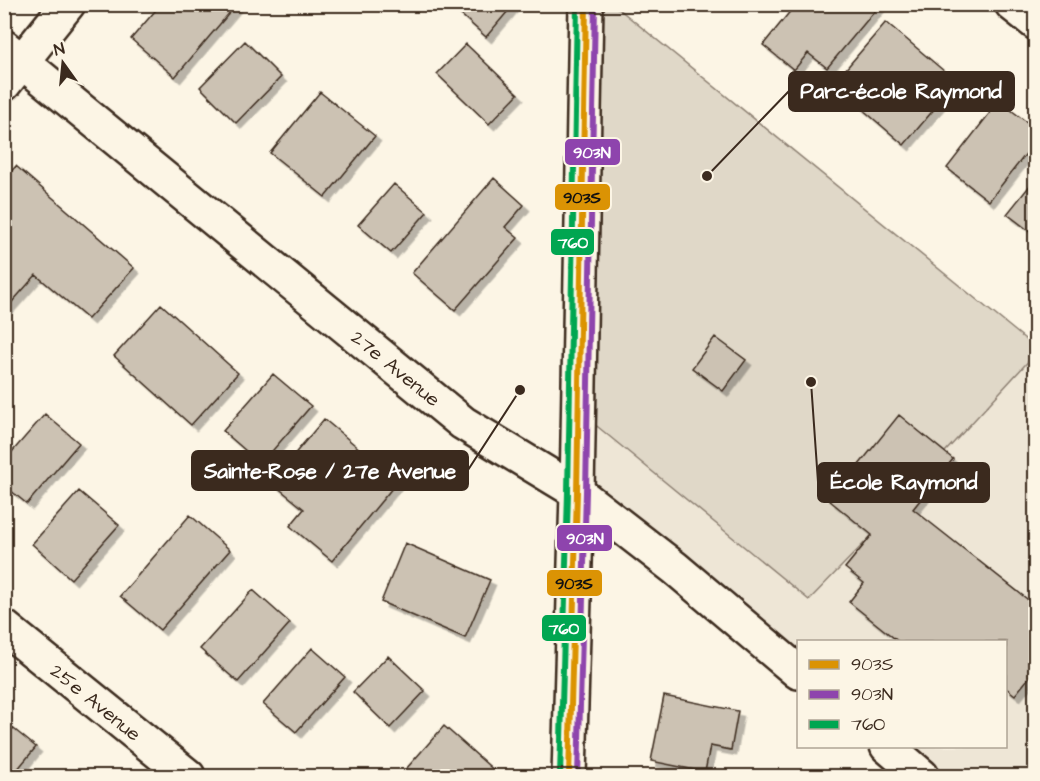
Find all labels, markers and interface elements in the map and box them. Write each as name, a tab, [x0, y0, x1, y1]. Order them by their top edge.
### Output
north arrow	[33, 33, 93, 93]
text: N	[52, 38, 67, 61]
callout: Parc-école Raymond	[789, 72, 1014, 111]
text: Parc-école Raymond	[800, 77, 1002, 109]
line badge: 903N	[564, 138, 621, 166]
text: 903N	[573, 142, 611, 164]
line badge: 903S	[554, 183, 611, 211]
text: 903S	[563, 187, 602, 209]
line badge: 76O	[550, 228, 595, 256]
text: 76O	[557, 232, 589, 254]
street label: 27e Avenue	[345, 324, 446, 414]
callout: Sainte-Rose / 27e Avenue	[192, 451, 468, 490]
text: Sainte-Rose / 27e Avenue	[203, 457, 457, 486]
callout: École Raymond	[818, 463, 989, 502]
text: École Raymond	[830, 468, 978, 500]
line badge: 903N	[556, 524, 613, 552]
text: 903N	[566, 528, 604, 550]
line badge: 903S	[546, 569, 603, 597]
text: 903S	[555, 573, 594, 595]
line badge: 76O	[541, 614, 587, 642]
text: 76O	[548, 618, 580, 640]
legend	[797, 640, 1007, 748]
text: 903S	[851, 652, 893, 677]
street label: 25e Avenue	[44, 657, 147, 748]
text: 903N	[851, 682, 893, 707]
text: 76O	[851, 712, 885, 737]

